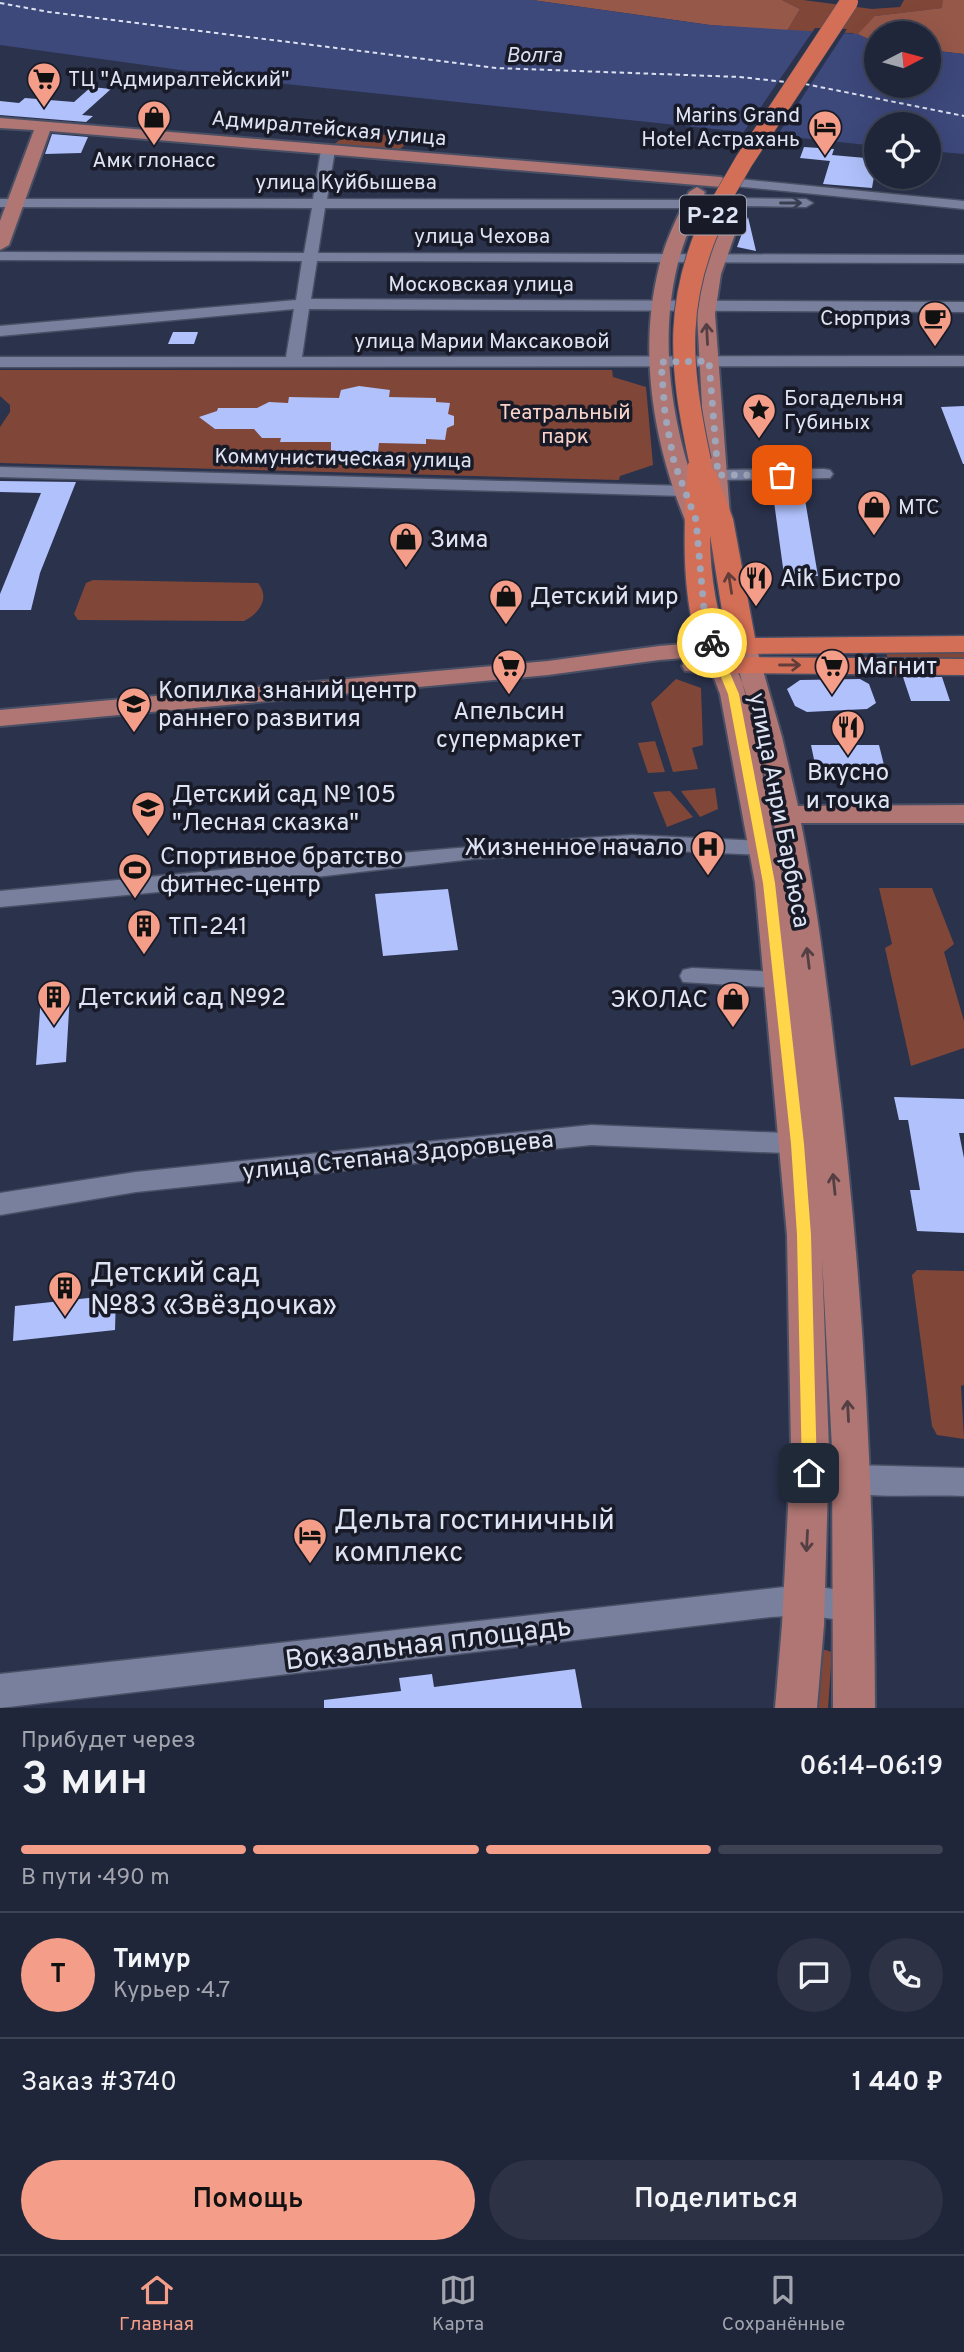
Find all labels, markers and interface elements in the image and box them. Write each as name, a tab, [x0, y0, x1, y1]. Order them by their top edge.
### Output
north arrow	[864, 21, 942, 98]
map controls	[864, 21, 941, 189]
water label: Волга	[506, 43, 562, 70]
supermarket icon: ТЦ "Адмиралтейский"	[25, 60, 63, 109]
place label: ТЦ "Адмиралтейский"	[68, 67, 290, 94]
shop icon: Амк глонасс	[135, 98, 173, 147]
place label: Marins Grand Hotel Астрахань	[641, 103, 800, 154]
street label: Адмиралтейская улица	[210, 106, 447, 153]
hotel icon: Marins Grand Hotel Астрахань	[806, 108, 844, 157]
button: locate	[864, 112, 941, 189]
place label: Амк глонасс	[92, 148, 216, 175]
street label: улица Куйбышева	[255, 170, 437, 197]
road number: Р-22	[680, 196, 746, 234]
one-way arrow	[780, 196, 803, 210]
street label: улица Чехова	[414, 224, 550, 251]
street label: Московская улица	[388, 272, 574, 299]
cafe icon: Сюрприз	[916, 299, 954, 348]
place label: Сюрприз	[820, 306, 911, 333]
one-way arrow	[701, 323, 714, 346]
street label: улица Марии Максаковой	[354, 329, 610, 356]
place label: Богадельня Губиных	[784, 386, 903, 437]
place icon: Богадельня Губиных	[740, 391, 778, 440]
park label: Театральный парк	[499, 400, 631, 451]
street label: Коммунистическая улица	[214, 444, 472, 475]
pin	[752, 445, 812, 505]
icon: bag	[763, 456, 801, 494]
shop icon: МТС	[855, 488, 893, 537]
place label: МТС	[898, 495, 940, 522]
shop icon: Зима	[387, 520, 425, 569]
place label: Зима	[430, 526, 488, 556]
restaurant icon: Aik Бистро	[737, 559, 775, 608]
place label: Aik Бистро	[780, 565, 901, 595]
one-way arrow	[723, 572, 736, 595]
shop icon: Детский мир	[487, 577, 525, 626]
place label: Детский мир	[530, 583, 679, 613]
courier	[677, 608, 747, 678]
icon: bike	[693, 624, 731, 662]
supermarket icon: Апельсин супермаркет	[490, 647, 528, 696]
supermarket icon: Магнит	[813, 647, 851, 696]
place label: Магнит	[856, 653, 937, 683]
one-way arrow	[779, 658, 802, 672]
place label: Копилка знаний центр раннего развития	[158, 677, 417, 735]
school or university icon: Копилка знаний центр раннего развития	[115, 685, 153, 734]
street label: улица Анри Барбюса	[741, 690, 816, 931]
place label: Апельсин супермаркет	[436, 698, 582, 756]
restaurant icon: Вкусно и точка	[829, 708, 867, 757]
place label: Вкусно и точка	[806, 759, 890, 817]
place label: Детский сад № 105 "Лесная сказка"	[172, 781, 396, 839]
school or university icon: Детский сад № 105 "Лесная сказка"	[129, 789, 167, 838]
hospital icon: Жизненное начало	[689, 828, 727, 877]
place label: Жизненное начало	[464, 834, 684, 864]
place label: Спортивное братство фитнес-центр	[160, 843, 403, 901]
sports icon: Спортивное братство фитнес-центр	[116, 851, 154, 900]
building icon: ТП-241	[125, 907, 163, 956]
place label: ТП-241	[168, 913, 247, 943]
one-way arrow	[801, 947, 814, 970]
building icon: Детский сад №92	[35, 978, 73, 1027]
shop icon: ЭКОЛАС	[714, 980, 752, 1029]
place label: Детский сад №92	[78, 984, 286, 1014]
place label: ЭКОЛАС	[610, 986, 708, 1016]
street label: улица Степана Здоровцева	[241, 1126, 555, 1188]
one-way arrow	[828, 1173, 841, 1196]
place label: Детский сад №83 «Звёздочка»	[90, 1257, 337, 1325]
building icon: Детский сад №83 «Звёздочка»	[46, 1269, 84, 1318]
one-way arrow	[841, 1400, 854, 1423]
pin	[779, 1443, 839, 1503]
icon: home	[790, 1454, 828, 1492]
place label: Дельта гостиничный комплекс	[334, 1504, 615, 1572]
hotel icon: Дельта гостиничный комплекс	[291, 1516, 329, 1565]
one-way arrow	[800, 1529, 813, 1552]
street label: Вокзальная площадь	[283, 1610, 574, 1680]
text: Прибудет через	[21, 1727, 196, 1756]
text: 06:14–06:19	[799, 1751, 943, 1784]
text: 3 мин	[21, 1752, 148, 1811]
text: В пути · 490 m	[21, 1864, 170, 1893]
button: chat	[777, 1938, 851, 2012]
button: phone	[869, 1938, 943, 2012]
text: Тимур	[113, 1944, 191, 1977]
text: Т	[50, 1959, 66, 1992]
text: Курьер · 4.7	[113, 1977, 230, 2006]
text: Заказ #3740	[21, 2067, 177, 2100]
text: 1 440 ₽	[852, 2067, 943, 2100]
button: Помощь	[21, 2160, 475, 2240]
button: Поделиться	[489, 2160, 943, 2240]
tab: Главная	[119, 2271, 194, 2337]
tab: Карта	[432, 2271, 484, 2337]
tab: Сохранённые	[722, 2271, 845, 2337]

